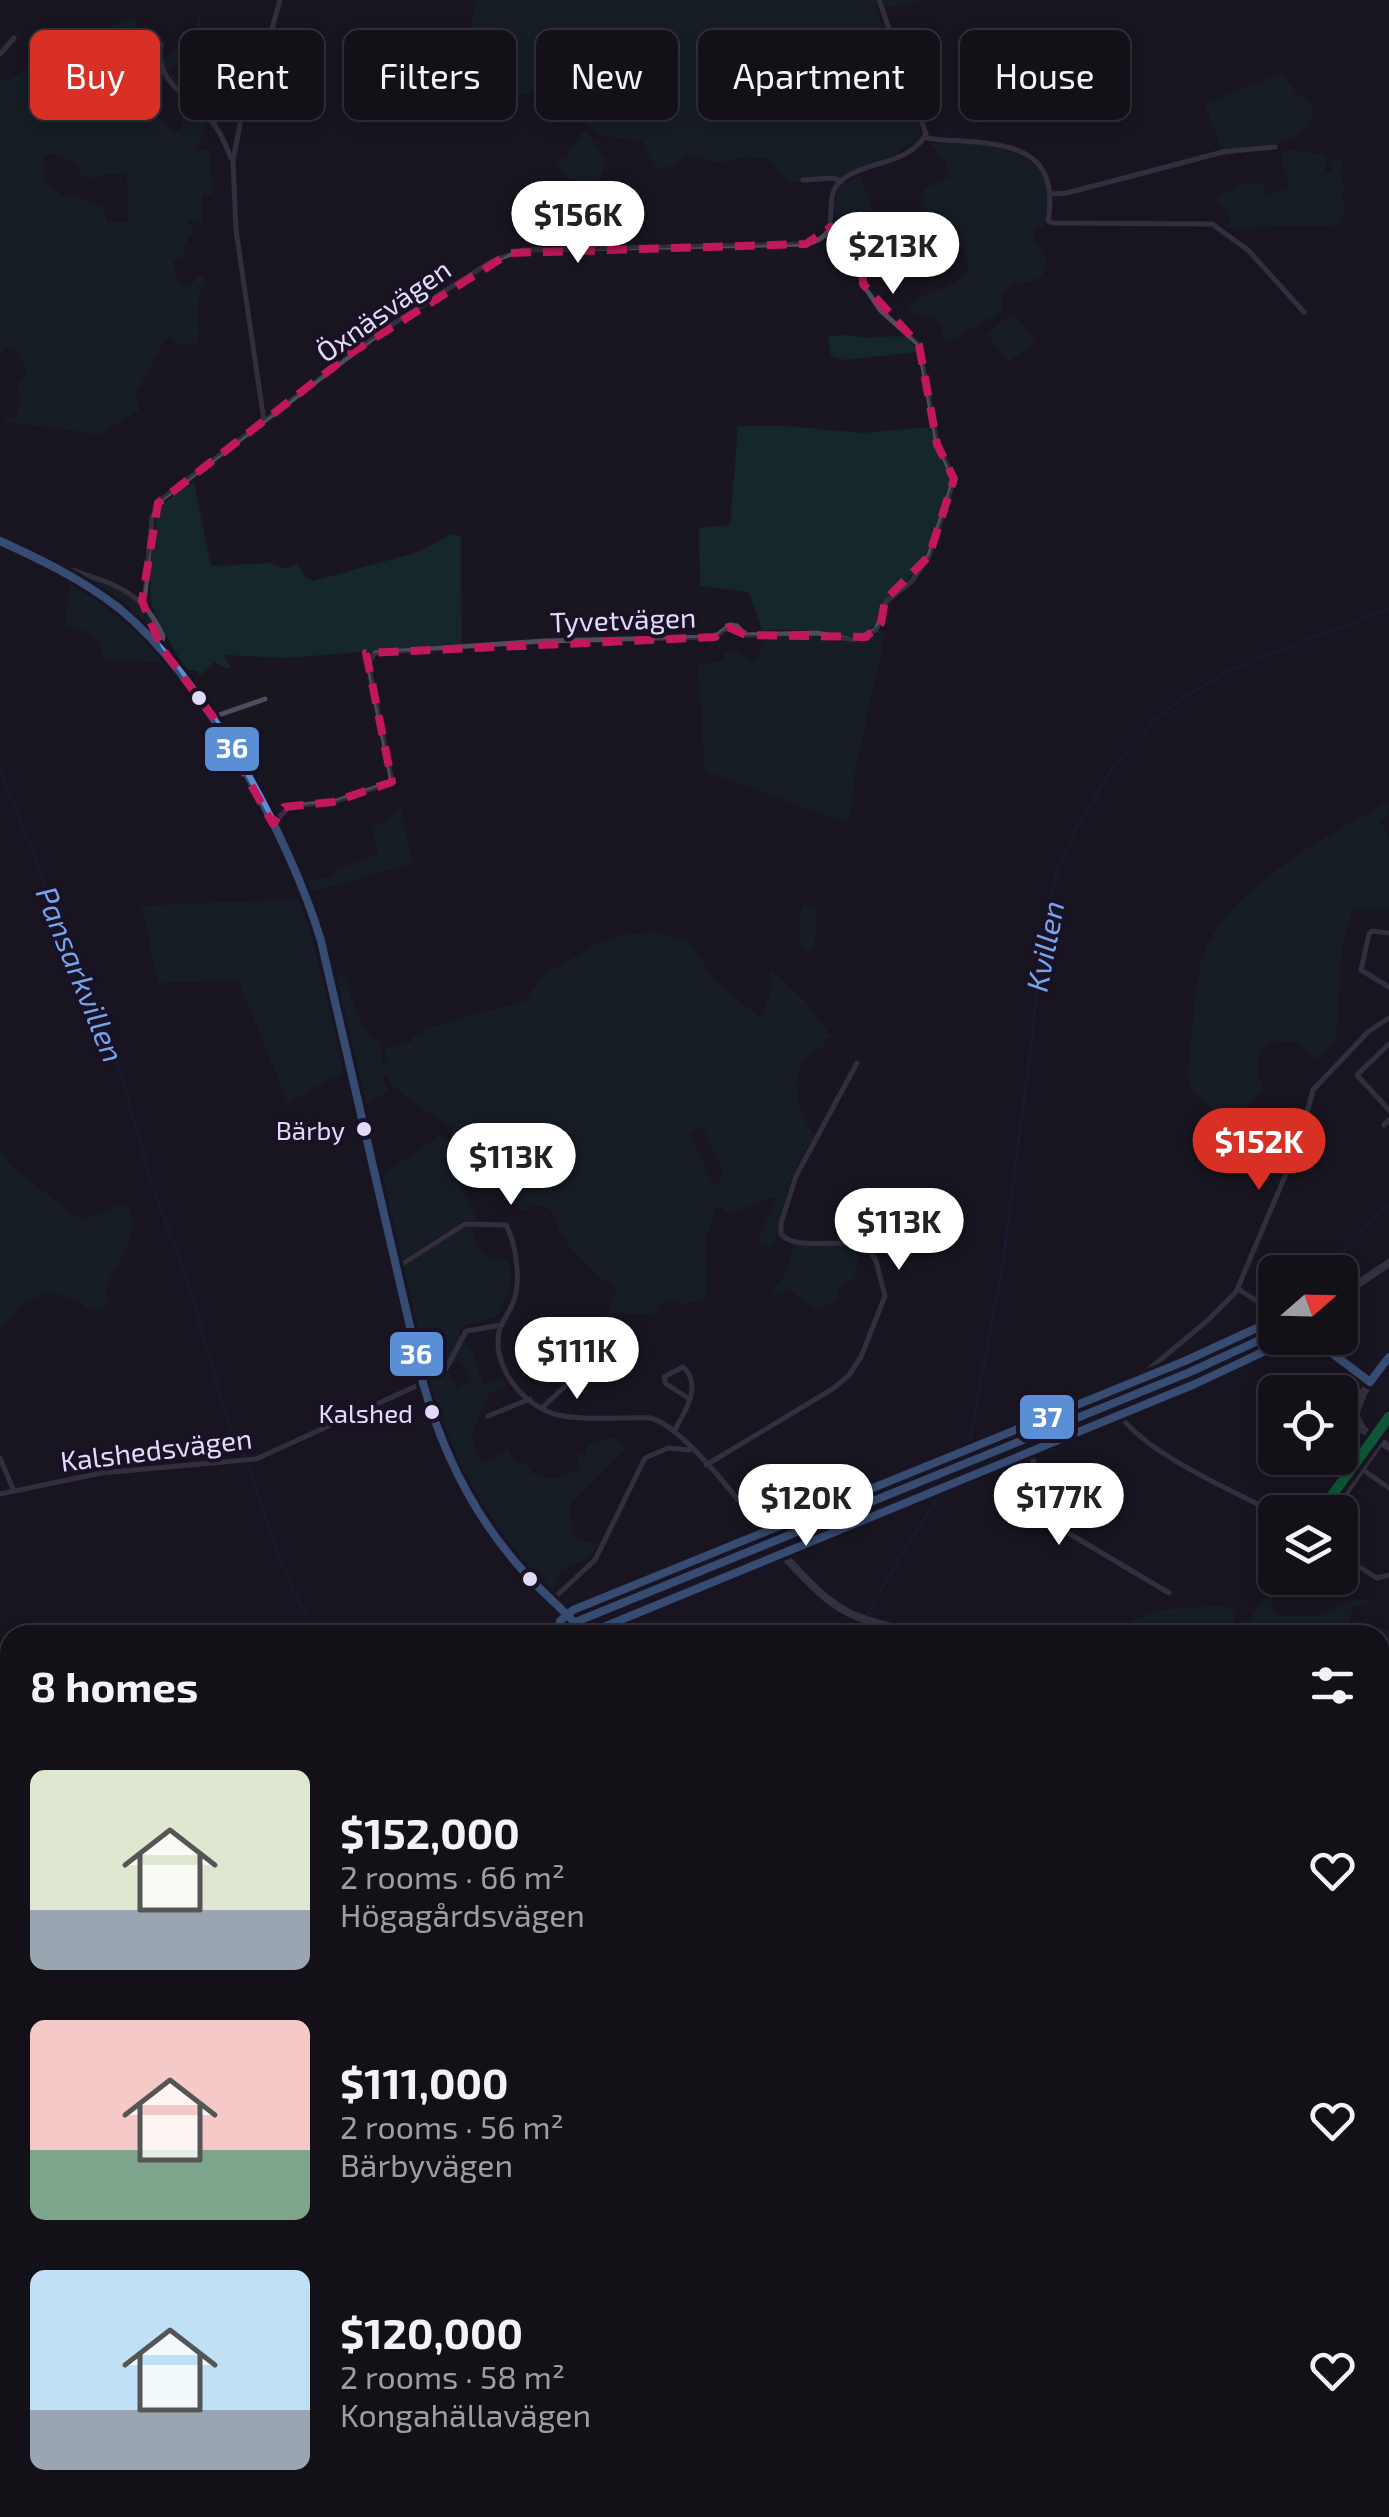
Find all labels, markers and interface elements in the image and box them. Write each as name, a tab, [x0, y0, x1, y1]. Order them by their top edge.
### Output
chip: Buy	[30, 30, 160, 120]
chip: Rent	[180, 30, 324, 120]
chip: Filters	[344, 30, 516, 120]
chip: New	[536, 30, 678, 120]
chip: Apartment	[698, 30, 940, 120]
chip: House	[960, 30, 1130, 120]
pin: $156K	[508, 181, 648, 266]
text: $156K	[533, 194, 623, 232]
pin: $213K	[823, 212, 963, 297]
text: $213K	[848, 225, 938, 263]
street label: Öxnäsvägen	[309, 251, 457, 369]
street label: Tyvetvägen	[549, 599, 697, 639]
unlabelled marker	[189, 688, 209, 708]
line badge: 36	[203, 725, 261, 773]
text: 36	[216, 730, 248, 764]
water label: Pansarkvillen	[29, 881, 133, 1067]
water label: Kvillen	[1018, 898, 1070, 994]
pin: $152K	[1189, 1108, 1329, 1193]
place label: Bärby	[276, 1114, 345, 1145]
marker: Bärby	[354, 1119, 374, 1139]
text: $152K	[1215, 1121, 1303, 1159]
pin: $113K	[441, 1123, 581, 1208]
text: $113K	[469, 1136, 553, 1174]
pin: $113K	[829, 1188, 969, 1273]
text: $113K	[857, 1201, 941, 1239]
north arrow	[1258, 1255, 1358, 1355]
map controls	[1258, 1255, 1358, 1595]
pin: $111K	[507, 1317, 647, 1402]
line badge: 36	[388, 1330, 445, 1378]
text: $111K	[537, 1330, 617, 1368]
text: 36	[400, 1336, 432, 1370]
button: locate	[1258, 1375, 1358, 1475]
line badge: 37	[1018, 1393, 1076, 1441]
place label: Kalshed	[318, 1397, 413, 1428]
text: 37	[1032, 1399, 1063, 1433]
marker: Kalshed	[422, 1402, 442, 1422]
street label: Kalshedsvägen	[58, 1420, 254, 1478]
pin: $177K	[989, 1463, 1129, 1548]
pin: $120K	[736, 1464, 876, 1549]
text: $177K	[1016, 1476, 1102, 1514]
text: $120K	[760, 1477, 852, 1515]
button: layers	[1258, 1495, 1358, 1595]
unlabelled marker	[520, 1569, 540, 1589]
icon: filters	[1305, 1658, 1360, 1713]
text: 8 homes	[30, 1660, 198, 1710]
text: $152,000	[340, 1807, 520, 1857]
icon: home	[110, 1810, 230, 1930]
icon: heart	[1305, 1843, 1360, 1898]
text: 2 rooms · 66 m²	[340, 1857, 565, 1895]
text: Högagårdsvägen	[340, 1895, 585, 1933]
text: $111,000	[340, 2057, 508, 2107]
icon: home	[110, 2060, 230, 2180]
icon: heart	[1305, 2093, 1360, 2148]
text: 2 rooms · 56 m²	[340, 2107, 564, 2145]
text: Bärbyvägen	[340, 2145, 513, 2183]
text: $120,000	[340, 2307, 523, 2357]
icon: home	[110, 2310, 230, 2430]
icon: heart	[1305, 2343, 1360, 2398]
text: 2 rooms · 58 m²	[340, 2357, 565, 2395]
text: Kongahällavägen	[340, 2395, 591, 2433]

